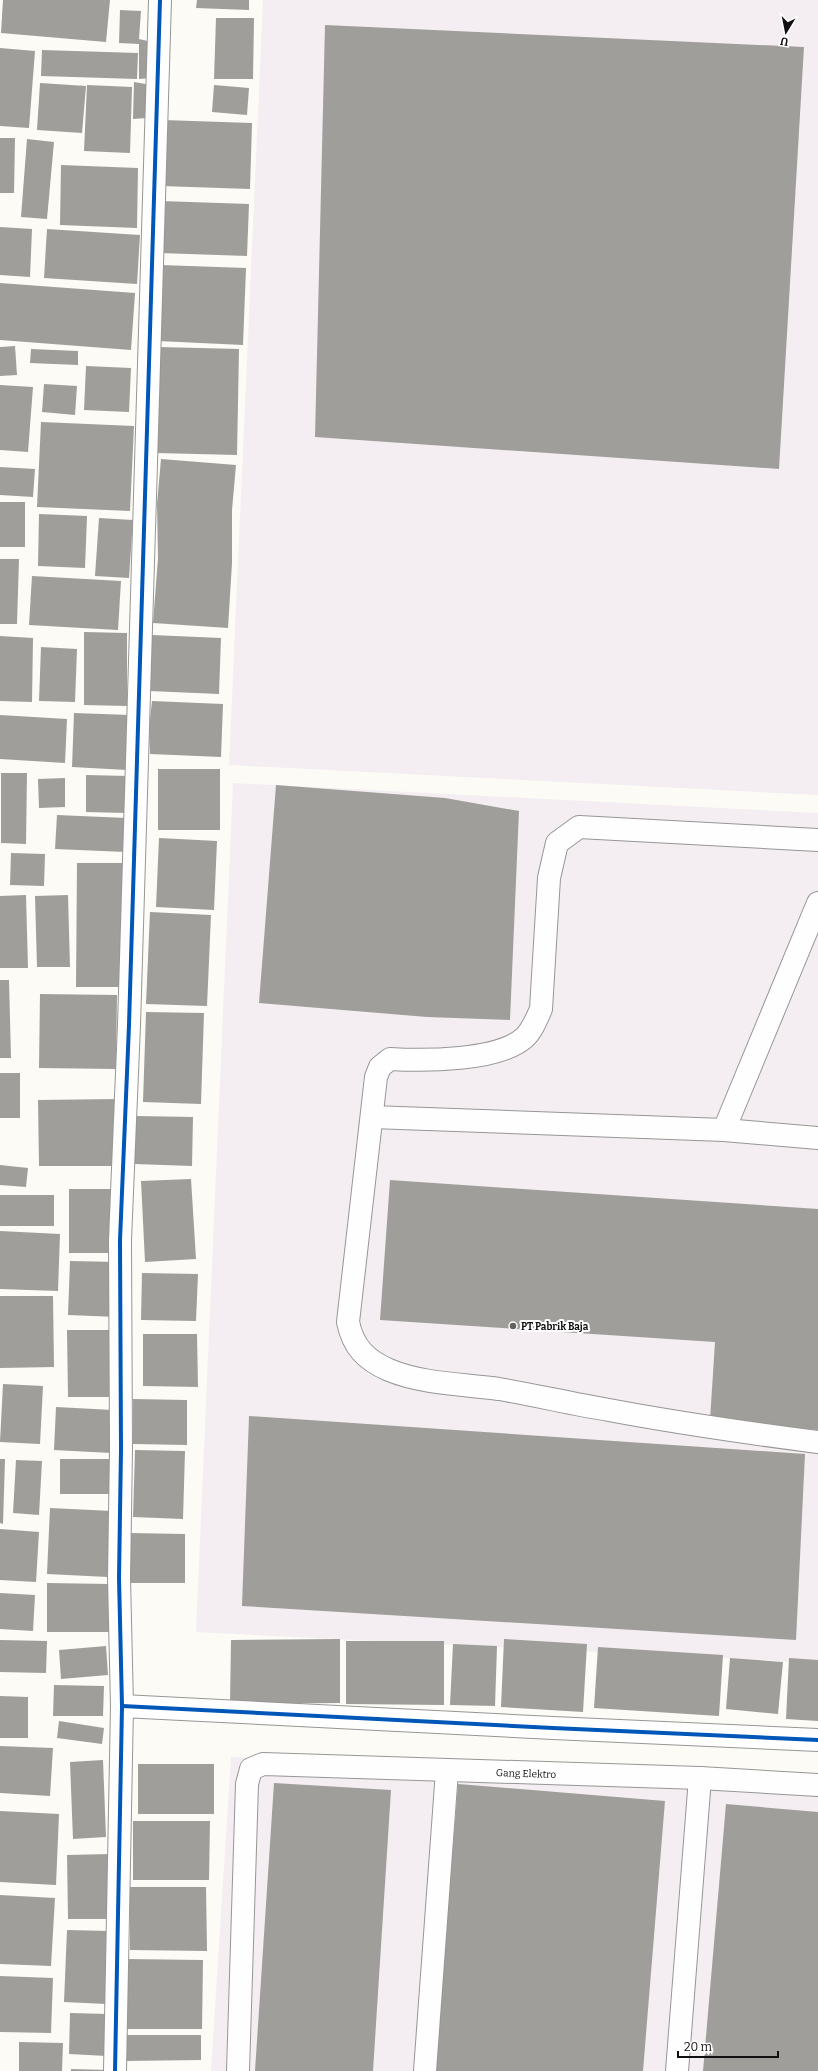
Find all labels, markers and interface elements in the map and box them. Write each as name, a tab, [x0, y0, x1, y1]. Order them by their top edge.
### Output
north arrow	[766, 12, 806, 52]
text: U	[779, 34, 790, 48]
marker: PT Pabrik Baja	[508, 1321, 518, 1331]
place label: PT Pabrik Baja	[521, 1321, 589, 1333]
street label: Gang Elektro	[496, 1767, 557, 1781]
scale bar	[678, 2033, 778, 2059]
text: 20 m	[684, 2040, 713, 2054]

